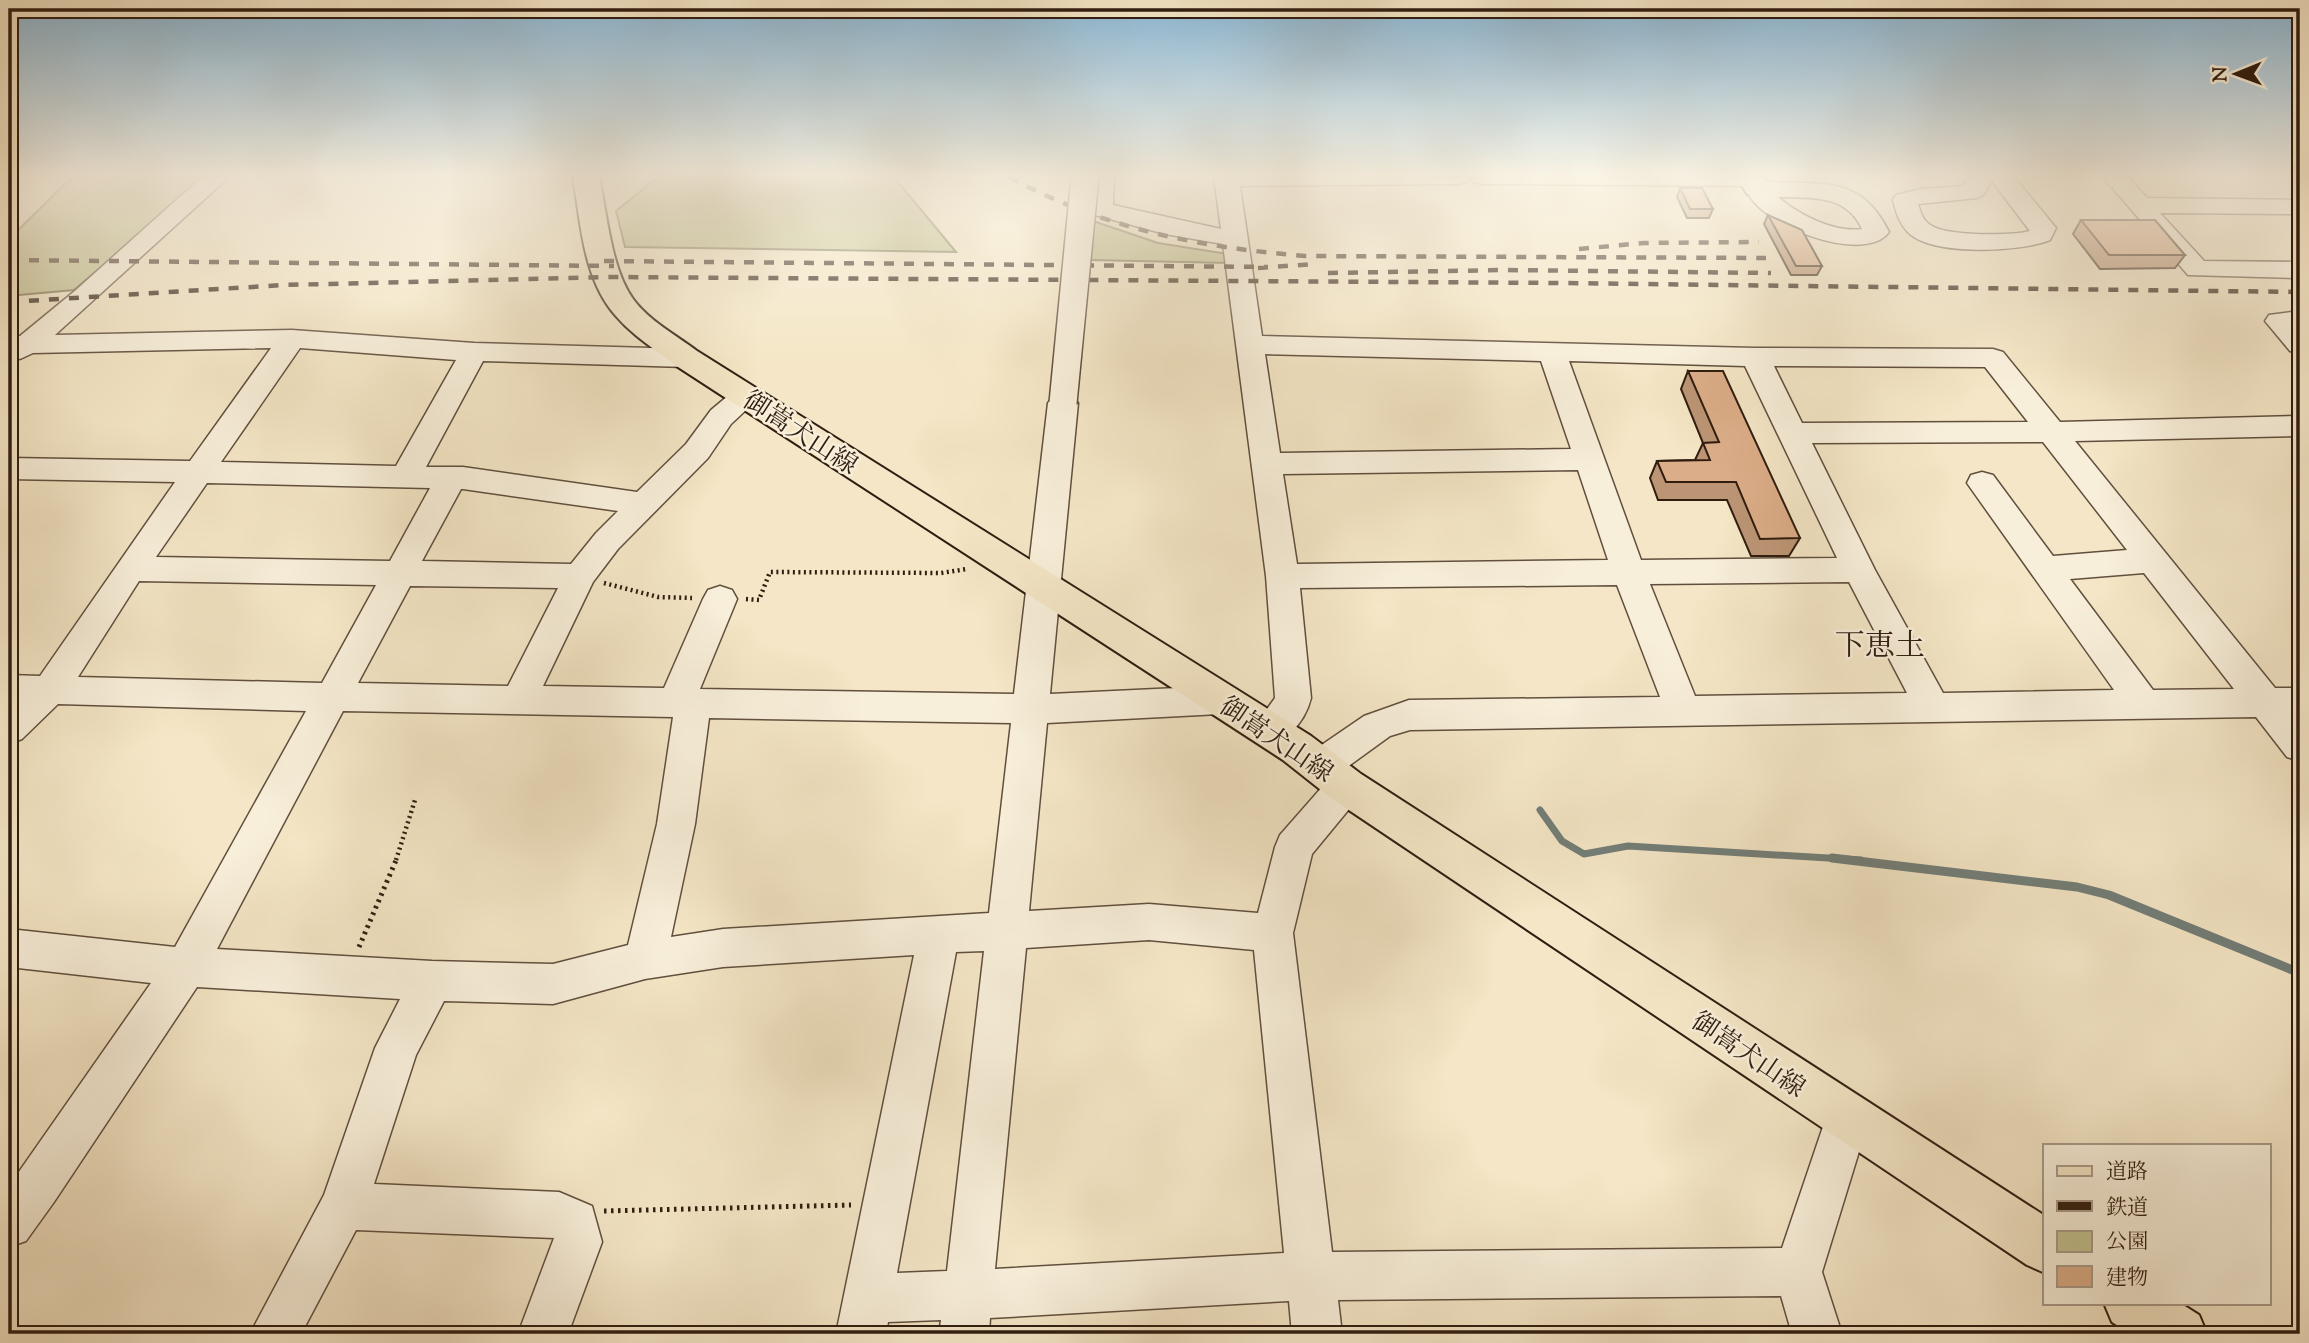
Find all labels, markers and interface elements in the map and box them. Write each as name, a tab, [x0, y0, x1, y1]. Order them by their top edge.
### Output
north arrow	[2200, 38, 2270, 108]
text: N	[2208, 66, 2235, 82]
street label: 御嵩犬山線	[735, 383, 864, 485]
district label: 下恵土	[1835, 626, 1925, 669]
street label: 御嵩犬山線	[1211, 689, 1340, 793]
street label: 御嵩犬山線	[1683, 1004, 1812, 1108]
legend	[2043, 1144, 2270, 1304]
text: 道路	[2106, 1158, 2148, 1188]
text: 鉄道	[2106, 1194, 2148, 1224]
text: 公園	[2106, 1228, 2148, 1258]
text: 建物	[2106, 1264, 2148, 1294]

